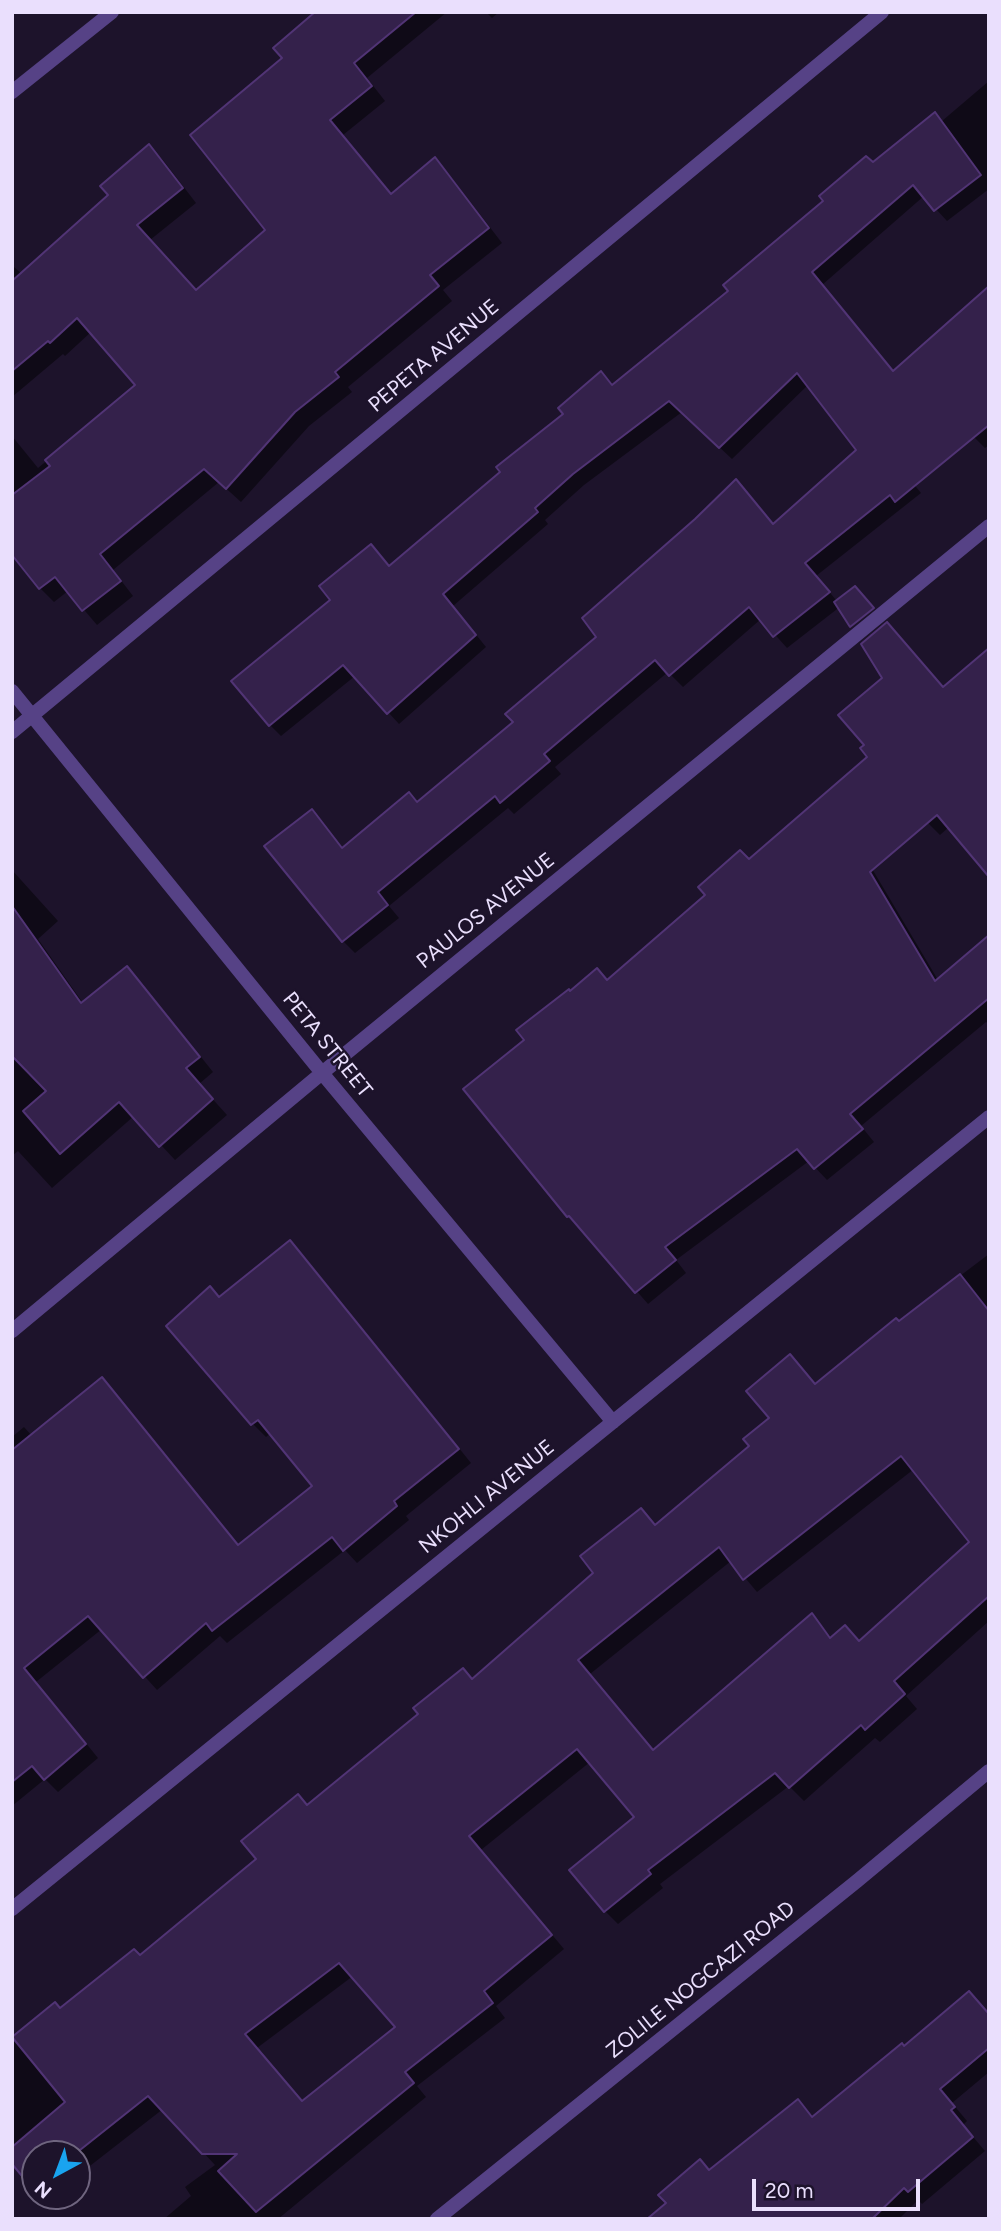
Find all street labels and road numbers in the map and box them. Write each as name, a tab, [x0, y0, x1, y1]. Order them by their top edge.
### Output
street label: PEPETA AVENUE	[364, 294, 504, 418]
street label: PAULOS AVENUE	[412, 848, 560, 974]
street label: PETA STREET	[277, 987, 377, 1103]
street label: NKOHLI AVENUE	[414, 1435, 560, 1559]
street label: ZOLILE NOGCAZI ROAD	[602, 1896, 800, 2064]

